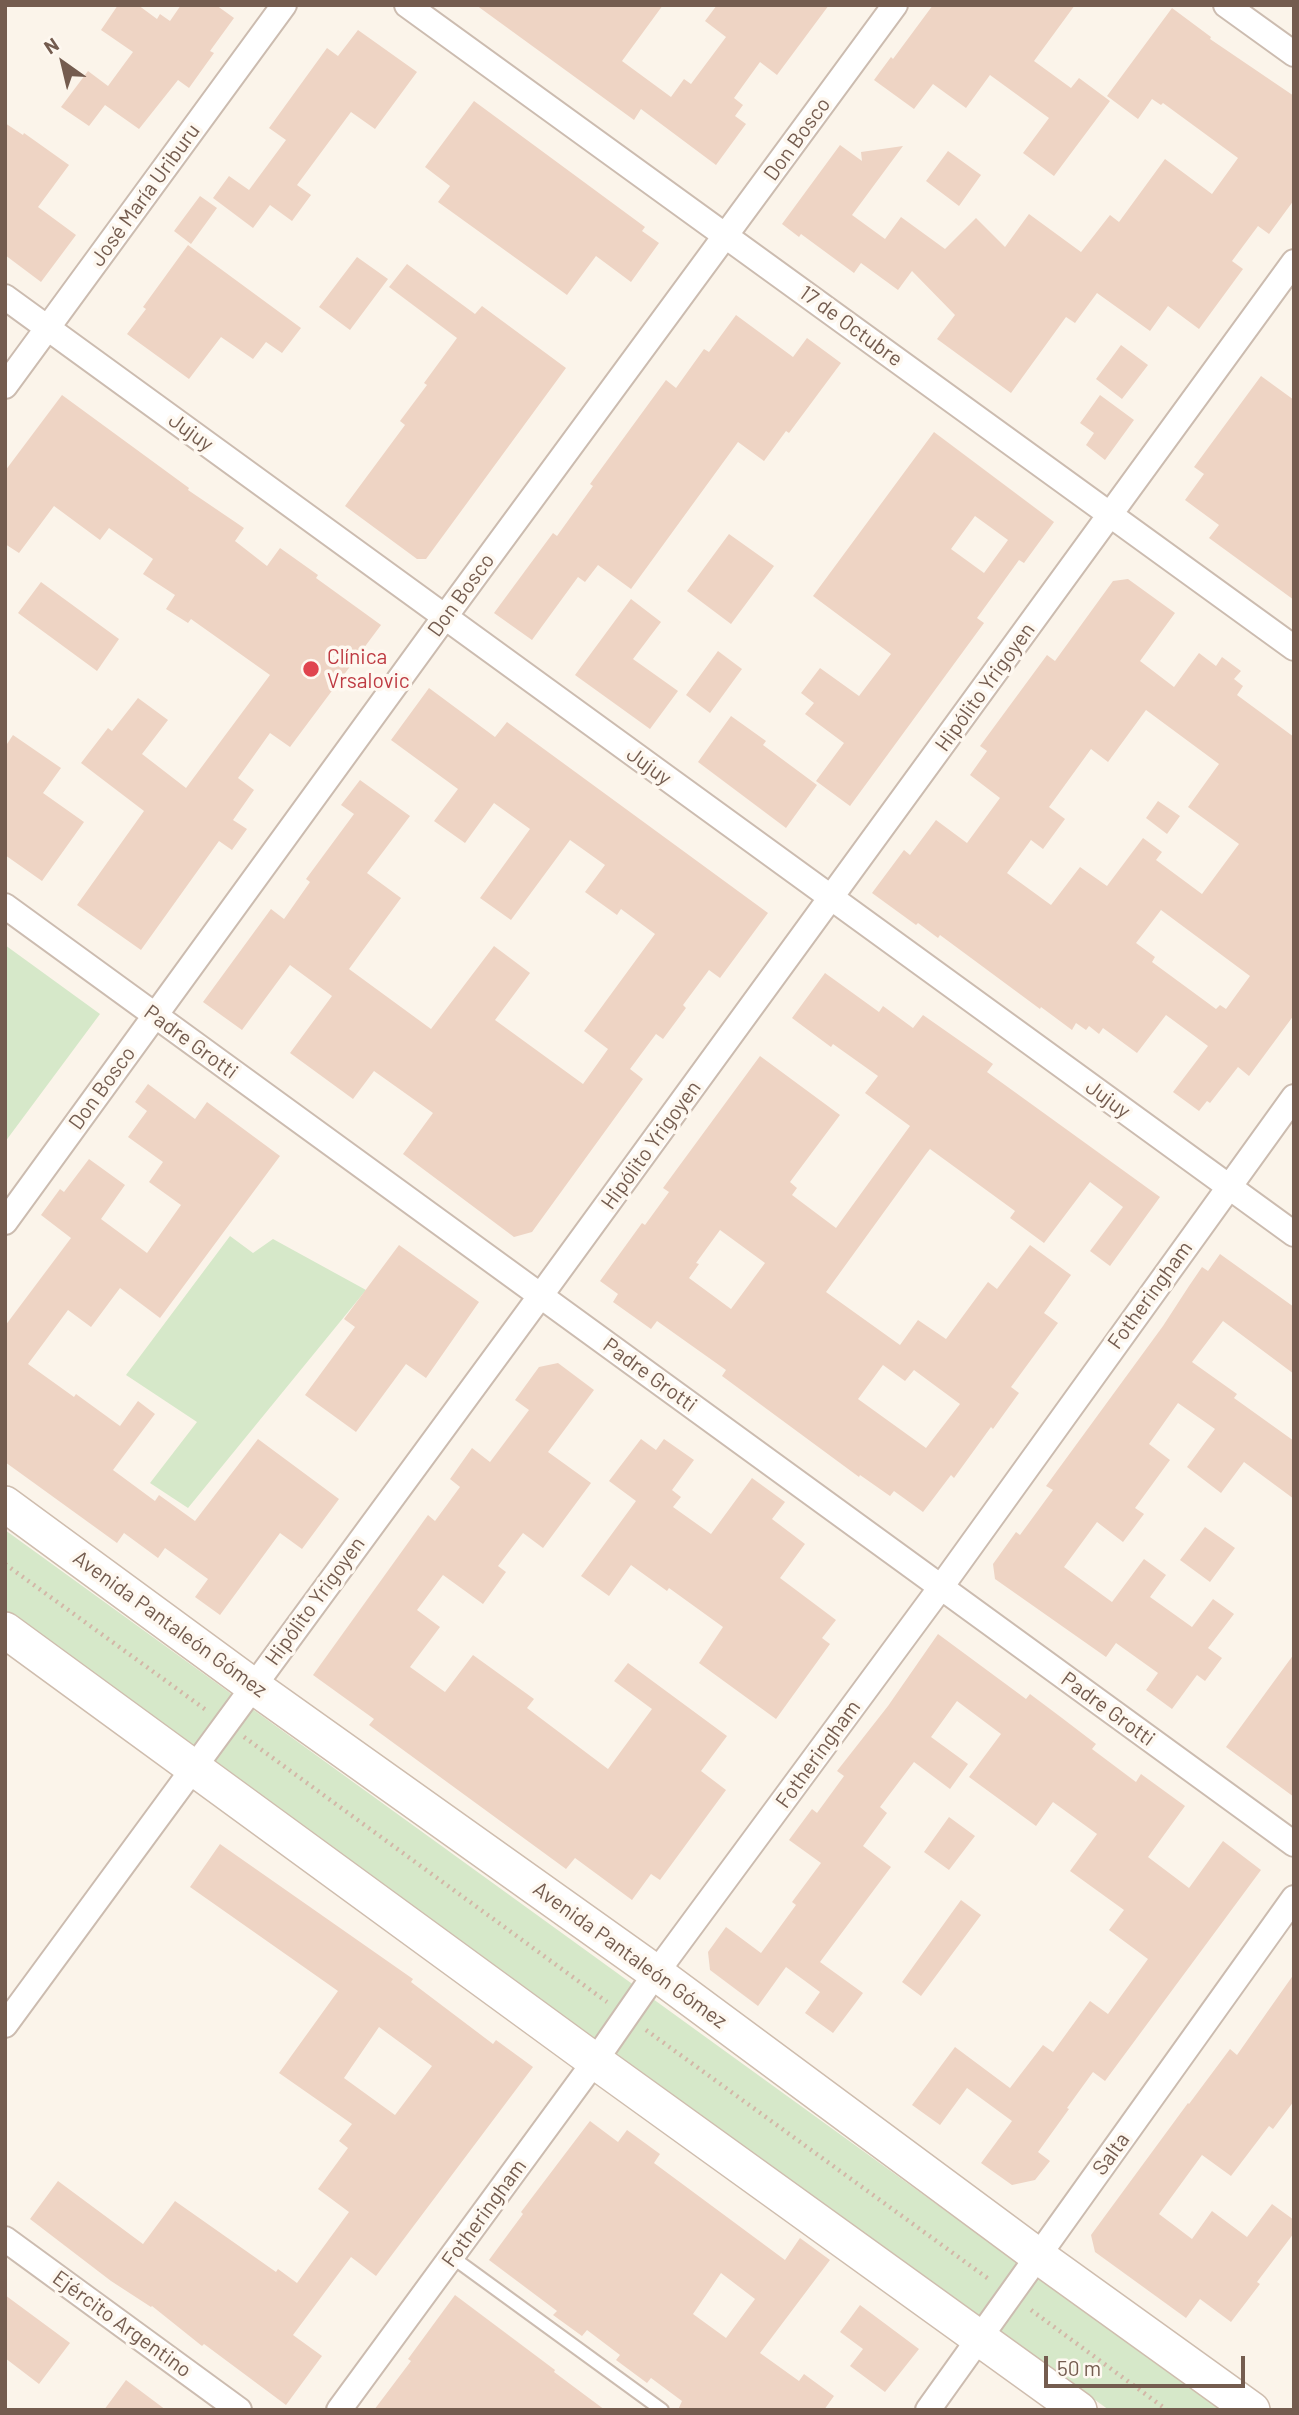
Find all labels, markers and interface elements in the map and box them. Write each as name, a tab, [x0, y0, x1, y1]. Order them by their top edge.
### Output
north arrow	[28, 28, 98, 98]
text: N	[39, 32, 63, 58]
street label: Don Bosco	[758, 92, 836, 186]
street label: José María Uriburu	[85, 119, 205, 271]
street label: 17 de Octubre	[794, 280, 908, 372]
street label: Jujuy	[164, 407, 218, 457]
street label: Don Bosco	[422, 548, 500, 642]
street label: Hipólito Yrigoyen	[930, 618, 1040, 756]
place label: Clínica Vrsalovic	[327, 644, 410, 694]
marker: Clínica Vrsalovic	[301, 659, 321, 679]
street label: Jujuy	[622, 741, 676, 791]
street label: Padre Grotti	[139, 1000, 243, 1084]
street label: Don Bosco	[63, 1041, 141, 1135]
street label: Jujuy	[1081, 1074, 1135, 1124]
street label: Hipólito Yrigoyen	[596, 1076, 706, 1214]
street label: Fotheringham	[1102, 1236, 1198, 1354]
street label: Padre Grotti	[598, 1333, 702, 1417]
street label: Hipólito Yrigoyen	[260, 1532, 370, 1670]
street label: Avenida Pantaleón Gómez	[68, 1545, 272, 1703]
street label: Padre Grotti	[1056, 1667, 1160, 1751]
street label: Fotheringham	[770, 1695, 866, 1813]
street label: Avenida Pantaleón Gómez	[528, 1876, 732, 2034]
street label: Salta	[1087, 2128, 1135, 2180]
street label: Fotheringham	[436, 2154, 532, 2272]
street label: Ejército Argentino	[48, 2265, 196, 2383]
scale bar	[1047, 2342, 1248, 2386]
text: 50 m	[1057, 2355, 1101, 2380]

